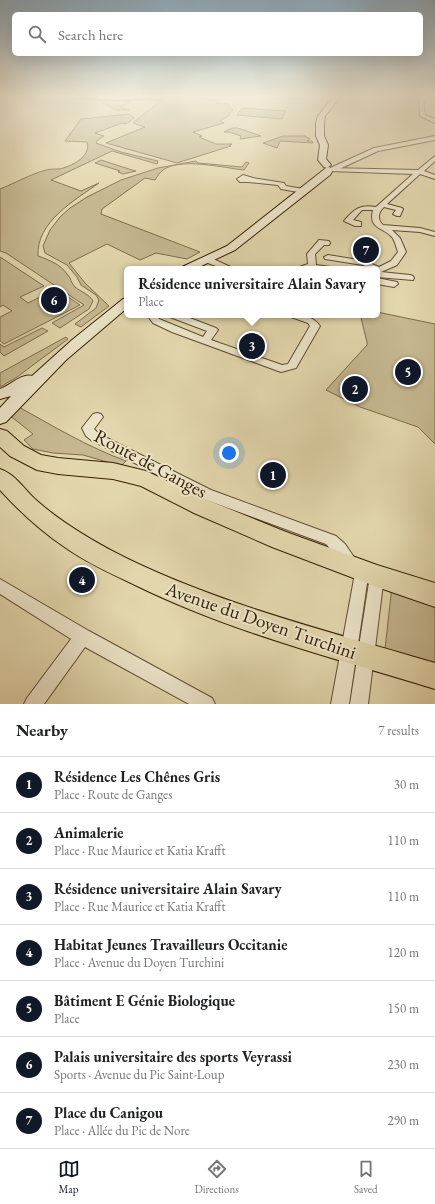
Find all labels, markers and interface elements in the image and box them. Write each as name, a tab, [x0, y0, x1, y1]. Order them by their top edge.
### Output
search box	[12, 12, 423, 56]
icon: search	[26, 23, 48, 45]
text: Search here	[58, 25, 123, 44]
pin: 7	[353, 235, 379, 265]
popup	[124, 266, 380, 318]
text: Résidence universitaire Alain Savary	[138, 274, 366, 293]
pin: 6	[41, 285, 67, 315]
text: Place	[138, 293, 164, 310]
pin: 3	[239, 331, 265, 361]
pin: 5	[395, 357, 421, 387]
pin: 2	[342, 374, 368, 404]
street label: Route de Ganges	[90, 423, 211, 504]
your location	[219, 443, 239, 463]
pin: 1	[260, 460, 286, 490]
pin: 4	[69, 565, 95, 595]
street label: Avenue du Doyen Turchini	[161, 576, 360, 665]
text: Nearby	[16, 719, 68, 741]
text: 7 results	[378, 722, 419, 739]
text: Résidence Les Chênes Gris	[54, 767, 220, 786]
text: 1	[26, 776, 32, 793]
text: 30 m	[394, 776, 419, 793]
text: Place · Route de Ganges	[54, 786, 172, 803]
text: Animalerie	[54, 823, 124, 842]
text: 2	[26, 832, 32, 849]
text: 110 m	[388, 832, 419, 849]
text: Place · Rue Maurice et Katia Krafft	[54, 842, 226, 859]
text: Résidence universitaire Alain Savary	[54, 879, 282, 898]
text: 3	[26, 888, 32, 905]
text: 110 m	[388, 888, 419, 905]
text: Place · Rue Maurice et Katia Krafft	[54, 898, 226, 915]
text: Habitat Jeunes Travailleurs Occitanie	[54, 935, 287, 954]
text: 4	[26, 944, 32, 961]
text: 120 m	[388, 944, 419, 961]
text: Place · Avenue du Doyen Turchini	[54, 954, 224, 971]
text: Bâtiment E Génie Biologique	[54, 991, 235, 1010]
text: 5	[26, 1000, 32, 1017]
text: 150 m	[388, 1000, 419, 1017]
text: Place	[54, 1010, 80, 1027]
text: Palais universitaire des sports Veyrassi	[54, 1047, 292, 1066]
text: 6	[26, 1056, 32, 1073]
text: 230 m	[388, 1056, 419, 1073]
text: Sports · Avenue du Pic Saint-Loup	[54, 1066, 224, 1083]
text: Place du Canigou	[54, 1103, 163, 1122]
text: 7	[26, 1112, 32, 1129]
text: 290 m	[388, 1112, 419, 1129]
text: Place · Allée du Pic de Nore	[54, 1122, 190, 1139]
tab: Map	[58, 1158, 80, 1196]
tab: Directions	[195, 1158, 239, 1196]
tab: Saved	[354, 1158, 377, 1196]

